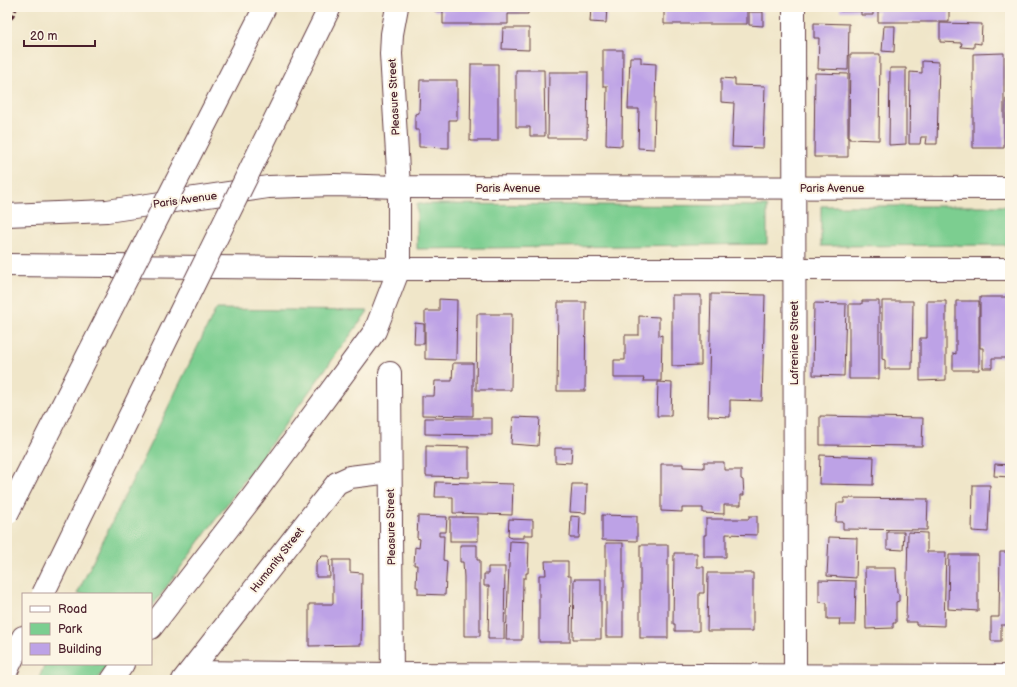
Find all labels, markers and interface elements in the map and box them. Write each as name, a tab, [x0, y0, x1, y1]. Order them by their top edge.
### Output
scale bar	[24, 22, 95, 48]
text: 20 m	[30, 29, 57, 44]
street label: Pleasure Street	[385, 58, 403, 136]
street label: Paris Avenue	[476, 182, 541, 195]
street label: Paris Avenue	[800, 182, 865, 195]
street label: Paris Avenue	[152, 189, 218, 211]
street label: Lafreniere Street	[788, 300, 801, 385]
street label: Pleasure Street	[384, 488, 398, 566]
street label: Humanity Street	[248, 524, 307, 595]
legend	[22, 593, 152, 665]
text: Road	[58, 602, 87, 617]
text: Park	[58, 622, 82, 637]
text: Building	[58, 642, 102, 657]

